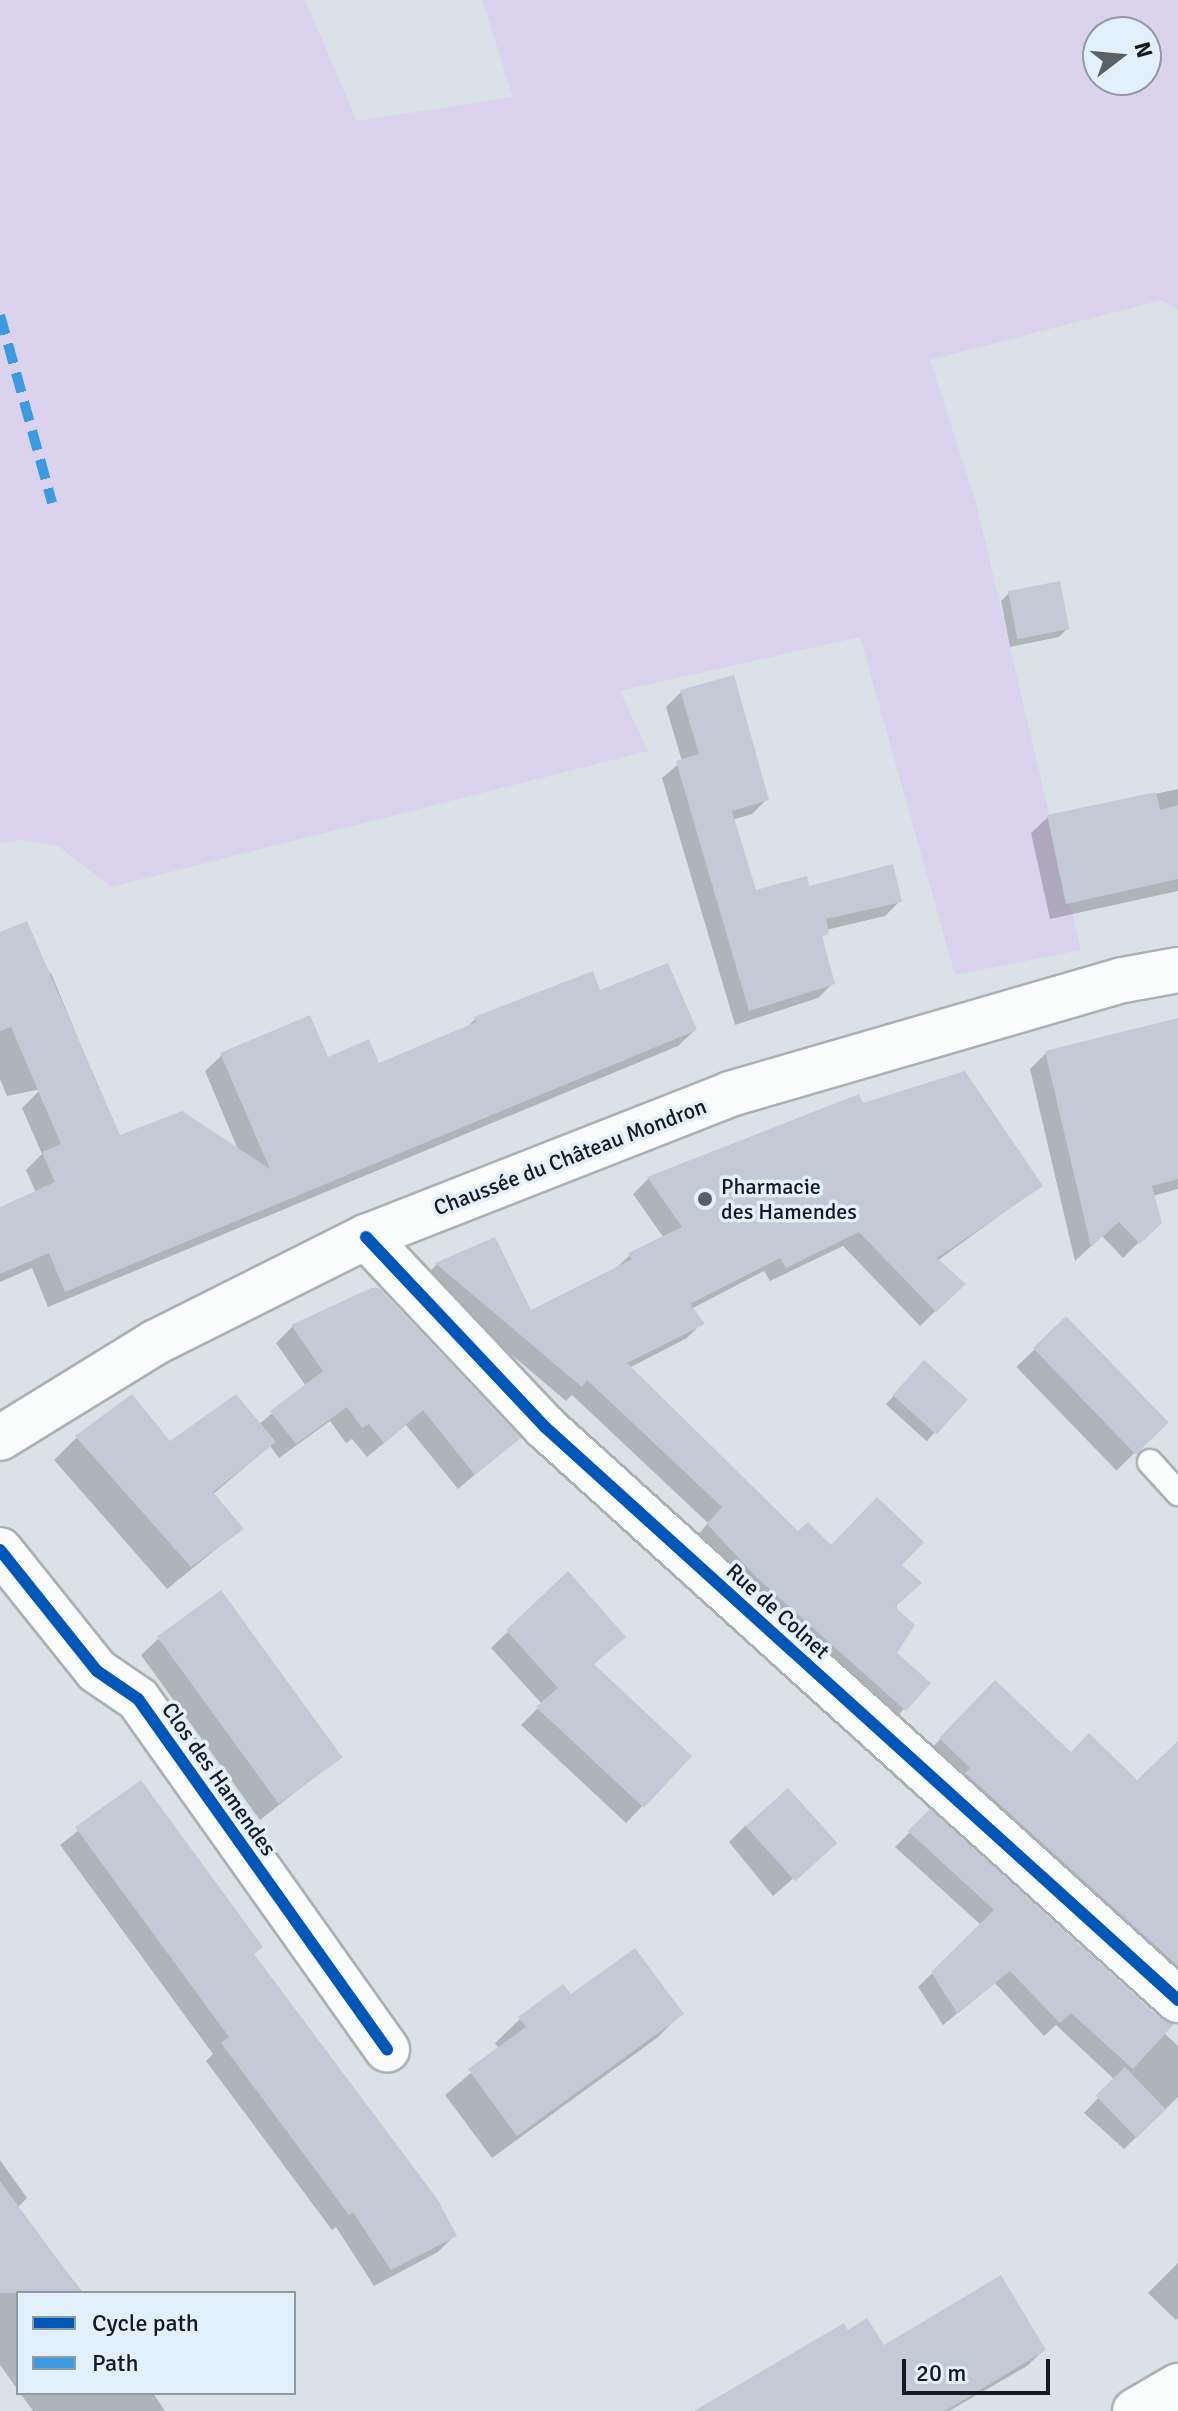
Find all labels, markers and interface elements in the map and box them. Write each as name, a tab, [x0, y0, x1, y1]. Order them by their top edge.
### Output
north arrow	[1082, 16, 1162, 96]
text: N	[1129, 39, 1159, 61]
street label: Chaussée du Château Mondron	[430, 1093, 710, 1221]
place label: Pharmacie des Hamendes	[721, 1173, 857, 1224]
marker: Pharmacie des Hamendes	[696, 1190, 714, 1208]
street label: Rue de Colnet	[721, 1558, 835, 1664]
street label: Clos des Hamendes	[156, 1697, 282, 1861]
legend	[16, 2291, 296, 2395]
text: Cycle path	[92, 2308, 199, 2338]
scale bar	[906, 2343, 1054, 2393]
text: Path	[92, 2348, 138, 2378]
text: 20 m	[916, 2358, 966, 2388]

